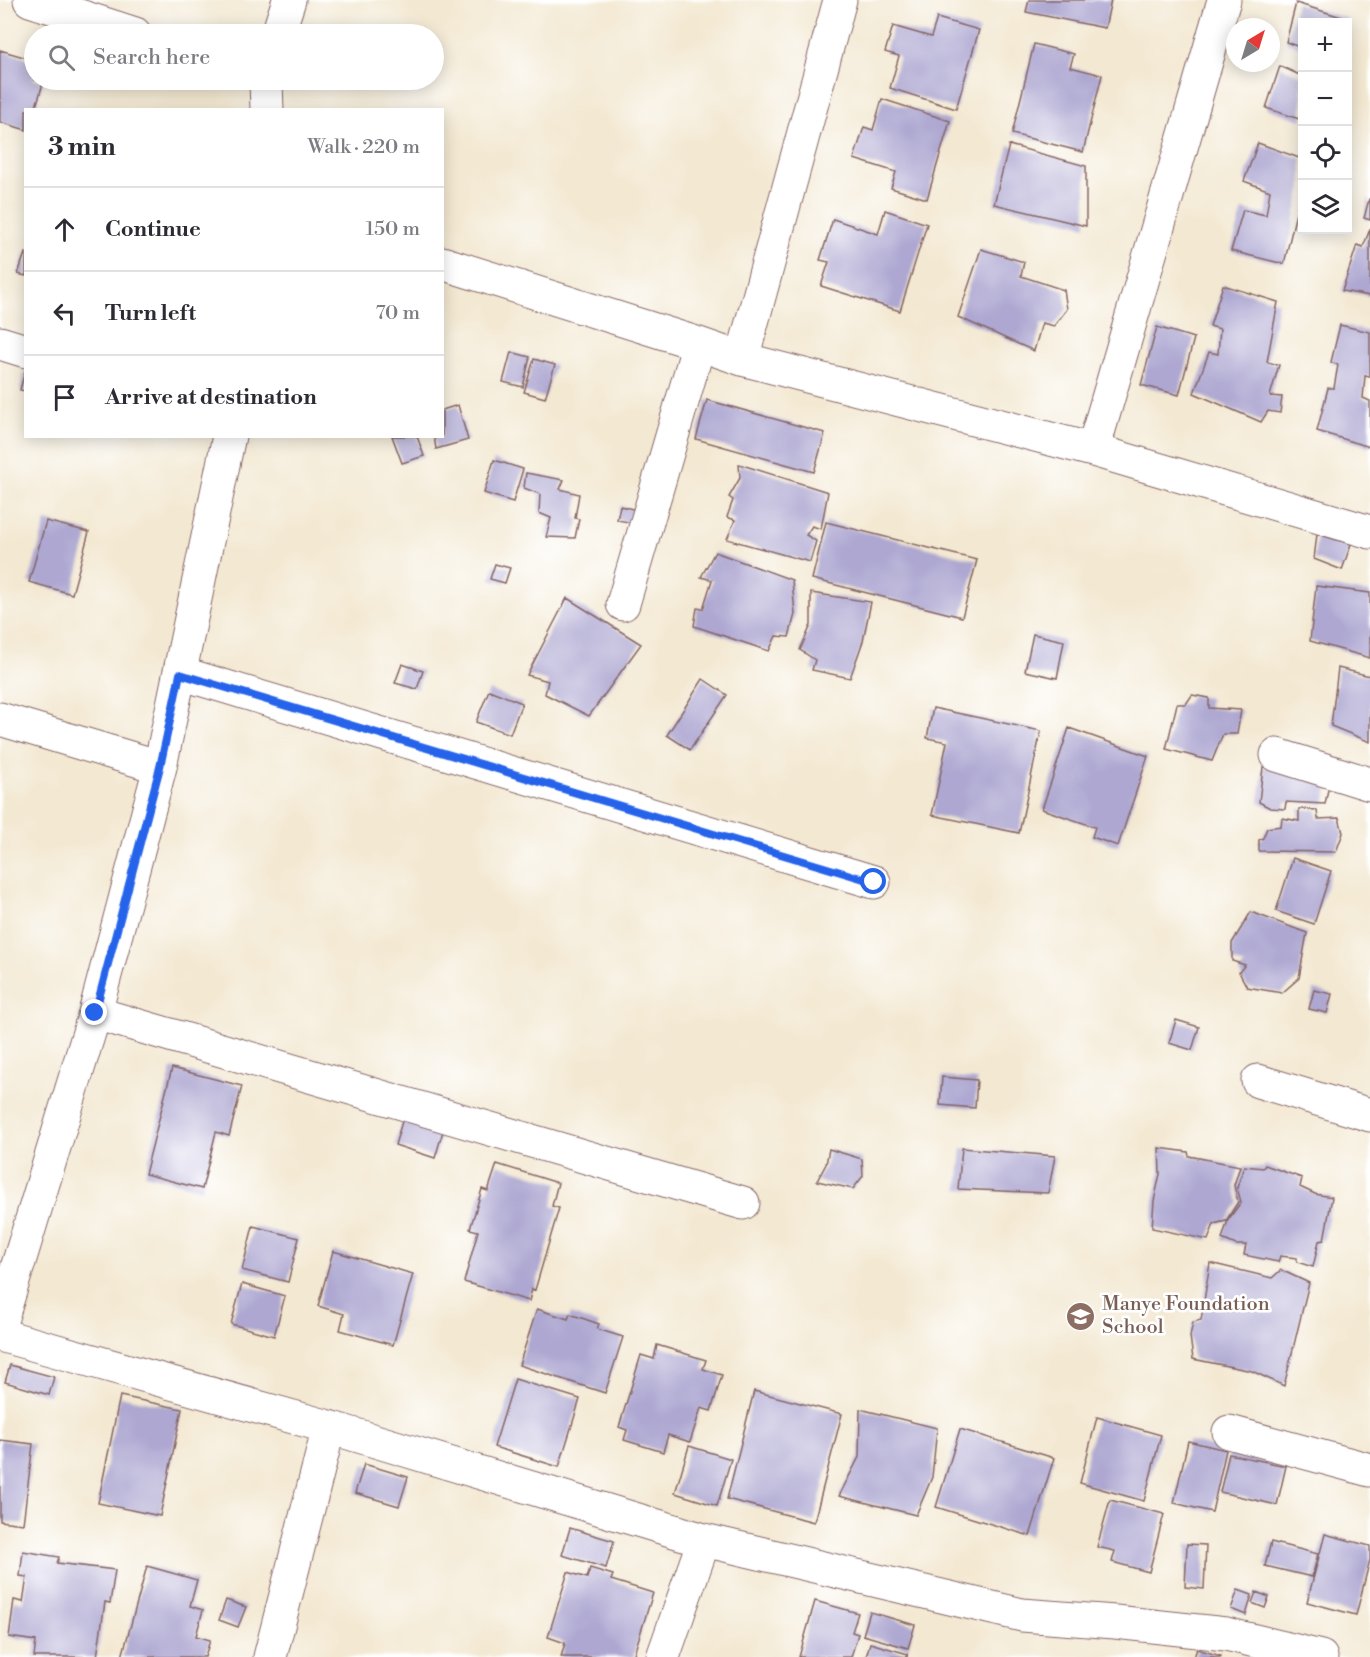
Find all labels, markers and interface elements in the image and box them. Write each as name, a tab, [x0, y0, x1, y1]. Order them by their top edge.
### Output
north arrow	[1226, 18, 1280, 72]
map controls	[1298, 18, 1352, 234]
button: +	[1298, 18, 1352, 72]
search box	[24, 24, 444, 90]
icon: search	[45, 41, 78, 74]
text: Search here	[93, 44, 210, 71]
button: −	[1298, 72, 1352, 126]
button: locate	[1298, 126, 1352, 180]
text: 3 min	[48, 131, 116, 163]
text: Walk · 220 m	[307, 135, 420, 160]
button: layers	[1298, 180, 1352, 234]
icon: ahead	[48, 213, 81, 246]
text: Continue	[105, 216, 201, 243]
text: 150 m	[365, 217, 420, 242]
icon: left	[48, 297, 81, 330]
text: Turn left	[105, 300, 196, 327]
text: 70 m	[376, 301, 420, 326]
icon: arrive	[48, 381, 81, 414]
text: Arrive at destination	[105, 384, 317, 411]
route start	[860, 868, 886, 894]
route end	[81, 999, 107, 1025]
place label: Manye Foundation School	[1102, 1292, 1270, 1340]
school or university icon: Manye Foundation School	[1065, 1300, 1097, 1332]

